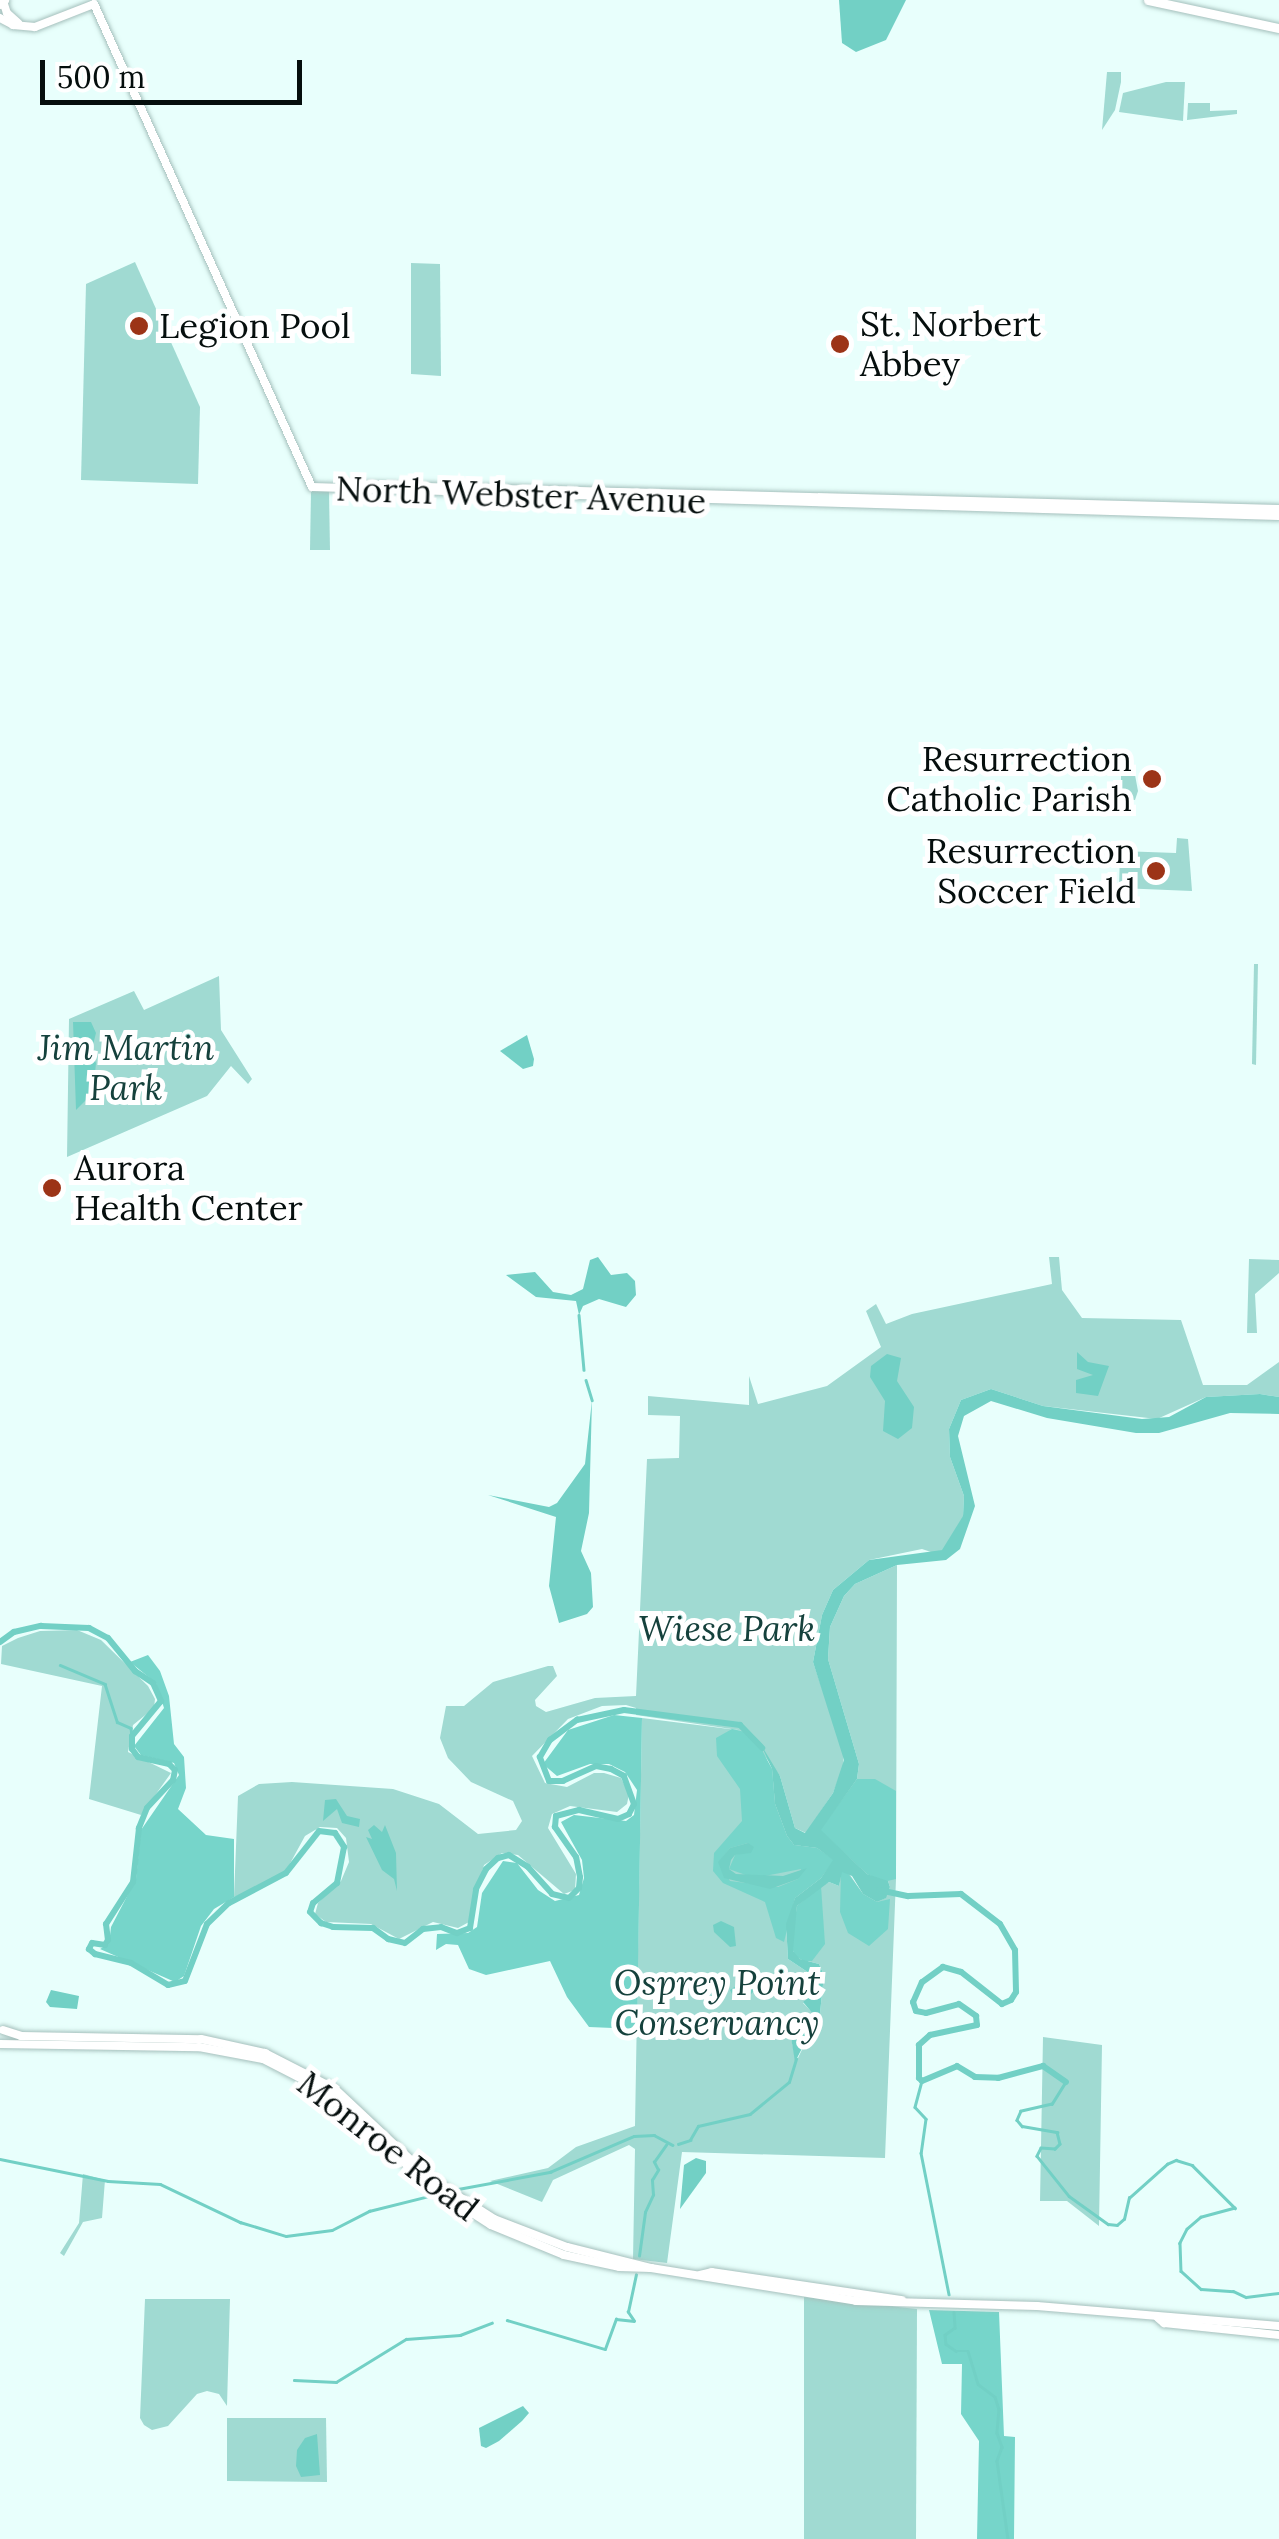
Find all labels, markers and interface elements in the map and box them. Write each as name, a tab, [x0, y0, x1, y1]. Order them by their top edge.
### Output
scale bar	[45, 40, 308, 102]
text: 500 m	[57, 58, 145, 96]
place label: St. Norbert Abbey	[860, 303, 1041, 385]
place label: Legion Pool	[159, 305, 350, 347]
marker: Legion Pool	[128, 315, 150, 337]
marker: St. Norbert Abbey	[829, 333, 851, 355]
street label: North Webster Avenue	[335, 468, 707, 522]
place label: Resurrection Catholic Parish	[886, 738, 1132, 820]
marker: Resurrection Catholic Parish	[1141, 768, 1163, 790]
place label: Resurrection Soccer Field	[926, 830, 1136, 912]
marker: Resurrection Soccer Field	[1145, 860, 1167, 882]
park label: Jim Martin Park	[38, 1027, 214, 1109]
place label: Aurora Health Center	[74, 1147, 303, 1229]
marker: Aurora Health Center	[39, 1175, 65, 1201]
park label: Wiese Park	[639, 1608, 815, 1650]
park label: Osprey Point Conservancy	[614, 1962, 820, 2044]
street label: Monroe Road	[289, 2062, 487, 2230]

